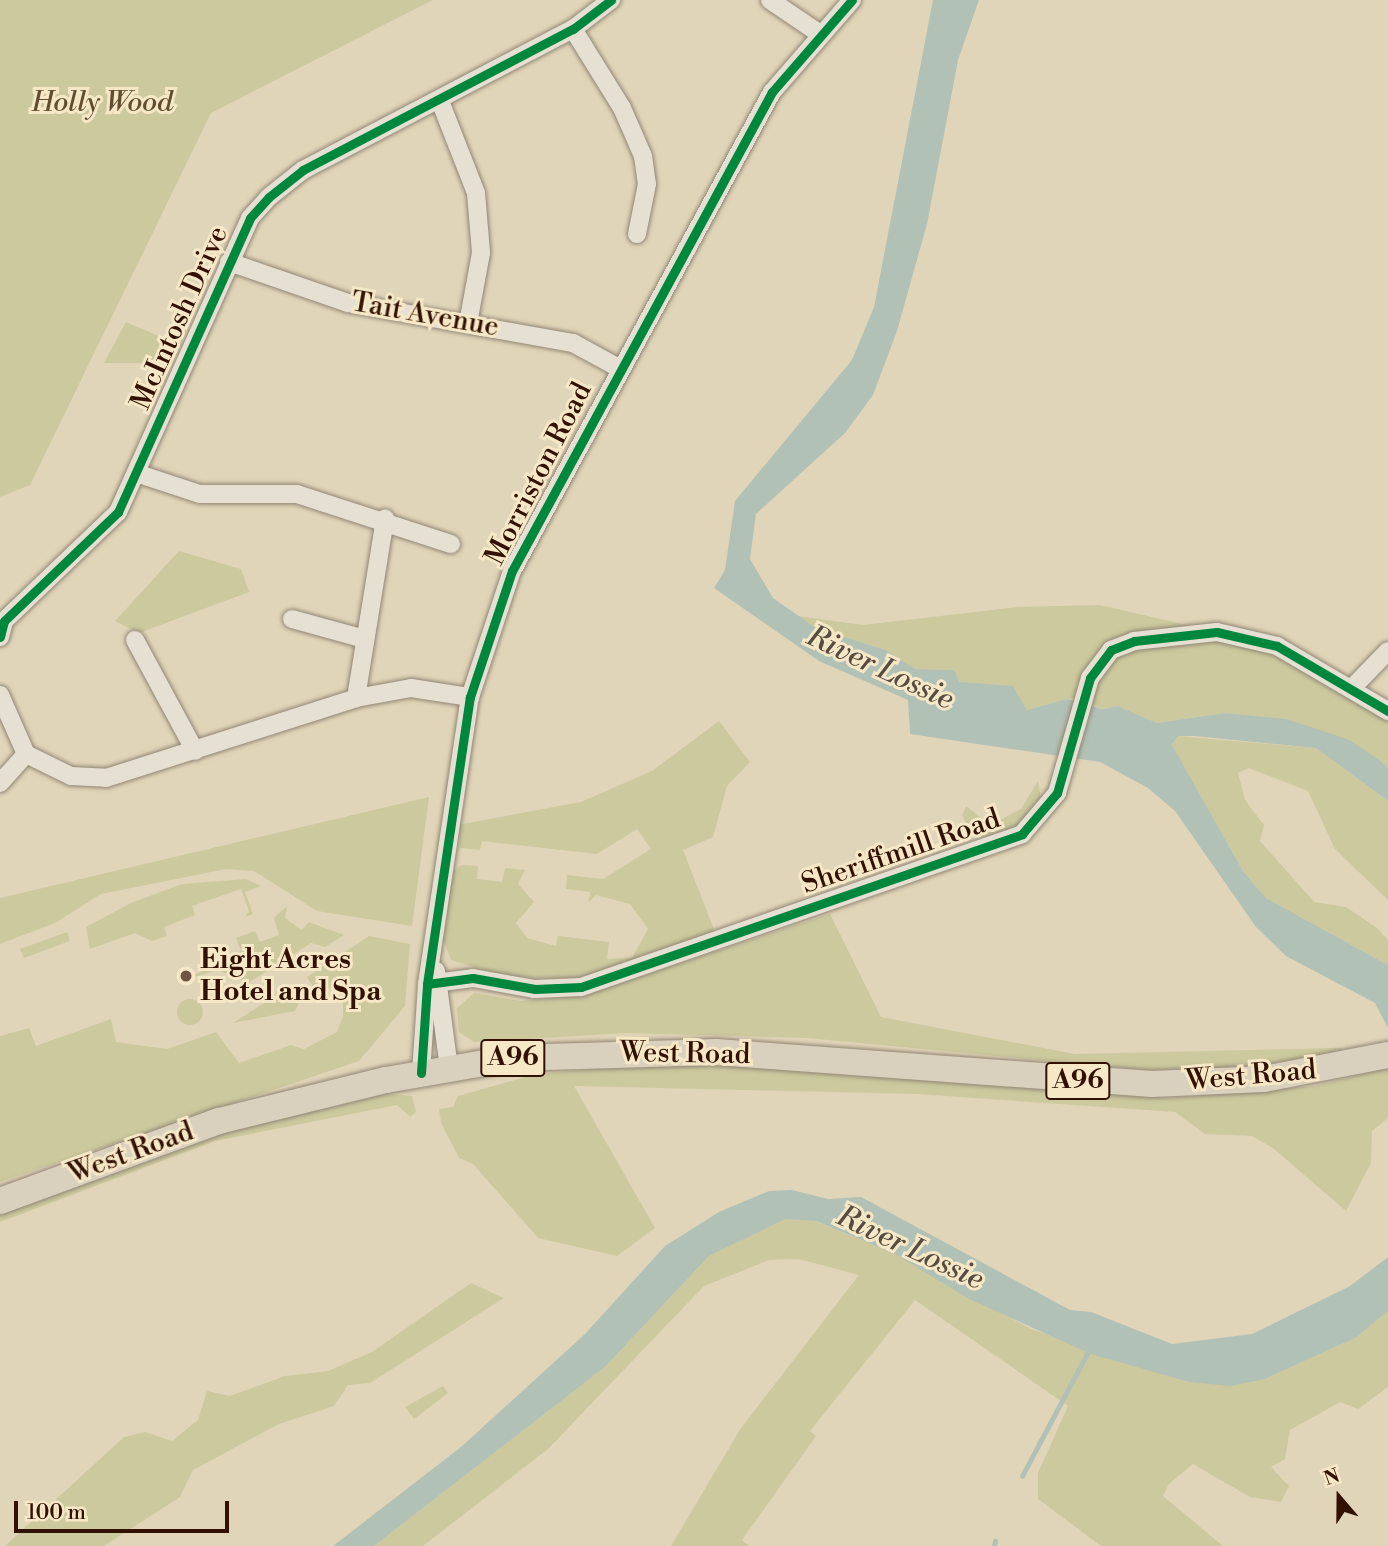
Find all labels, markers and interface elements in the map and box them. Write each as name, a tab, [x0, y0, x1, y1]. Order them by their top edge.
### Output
park label: Holly Wood	[31, 86, 173, 120]
street label: McIntosh Drive	[124, 221, 236, 415]
street label: Tait Avenue	[349, 286, 501, 344]
street label: Morriston Road	[479, 377, 599, 571]
water label: River Lossie	[801, 618, 959, 718]
street label: Sheriffmill Road	[797, 802, 1005, 902]
place label: Eight Acres Hotel and Spa	[200, 943, 381, 1009]
marker: Eight Acres Hotel and Spa	[178, 968, 194, 984]
road number: A96	[480, 1036, 546, 1080]
street label: West Road	[619, 1036, 751, 1072]
street label: West Road	[1184, 1054, 1318, 1098]
road number: A96	[1045, 1058, 1111, 1104]
street label: West Road	[64, 1115, 198, 1191]
water label: River Lossie	[831, 1198, 989, 1298]
north arrow	[1304, 1462, 1374, 1532]
text: N	[1321, 1463, 1343, 1491]
scale bar	[18, 1486, 233, 1530]
text: 100 m	[27, 1500, 86, 1526]

